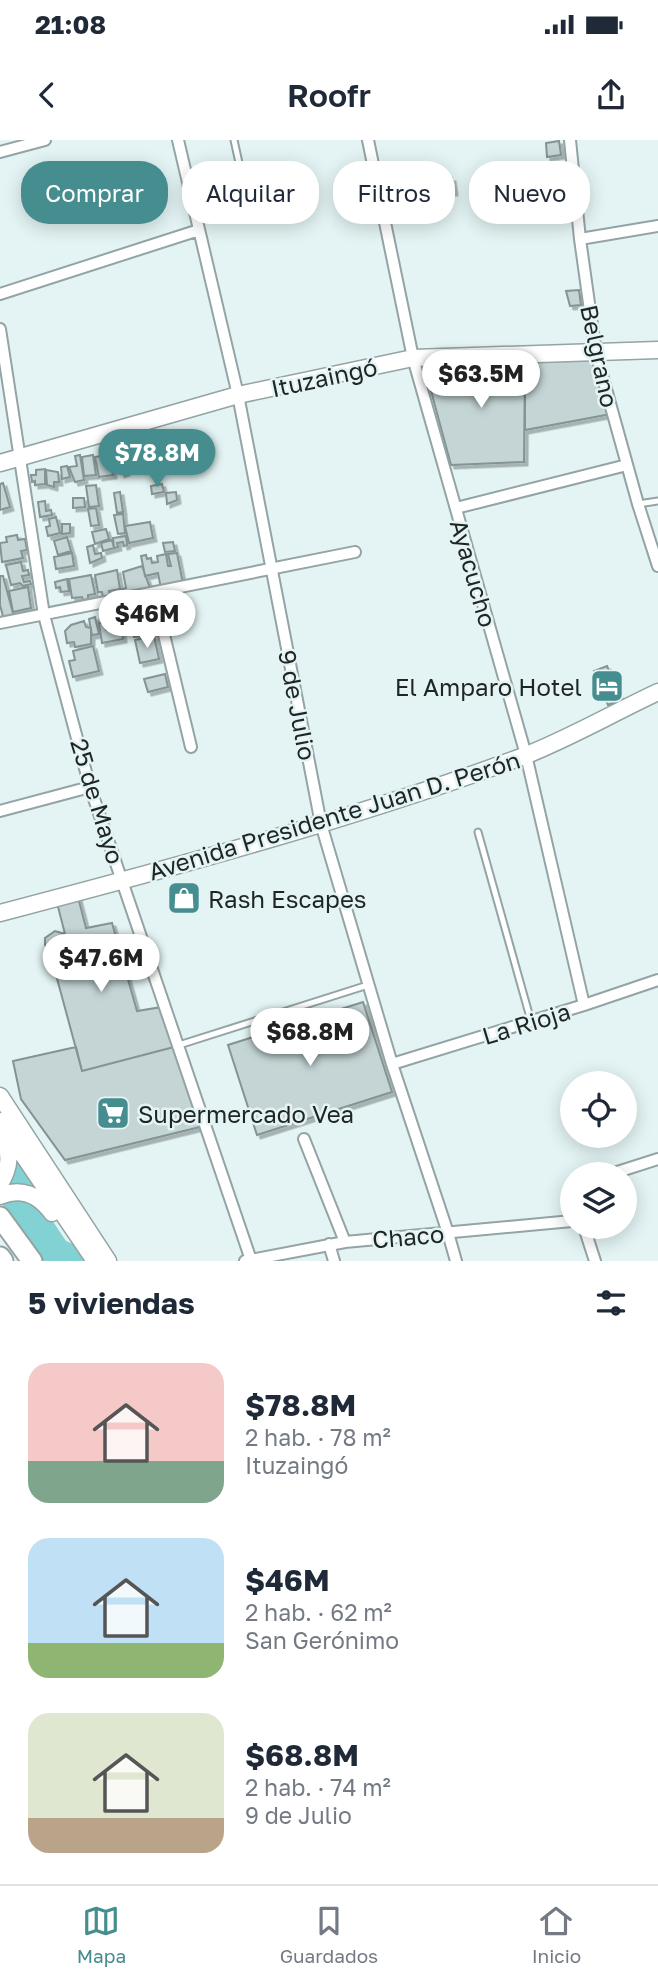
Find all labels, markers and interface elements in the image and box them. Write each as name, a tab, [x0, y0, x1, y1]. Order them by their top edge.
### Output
text: 21:08	[35, 9, 106, 40]
icon: back	[28, 76, 66, 114]
text: Roofr	[287, 76, 371, 114]
icon: share	[592, 76, 630, 114]
chip: Comprar	[21, 161, 168, 224]
chip: Alquilar	[182, 161, 319, 224]
chip: Filtros	[333, 161, 455, 224]
chip: Nuevo	[469, 161, 590, 224]
street label: Belgrano	[575, 302, 625, 410]
pin: $63.5M	[424, 350, 538, 410]
street label: Ituzaingó	[268, 352, 380, 402]
text: $63.5M	[438, 359, 524, 387]
pin: $78.8M	[100, 430, 214, 489]
text: $78.8M	[114, 438, 200, 466]
street label: Ayacucho	[445, 516, 503, 630]
pin: $46M	[106, 590, 188, 650]
text: $46M	[115, 599, 179, 627]
street label: 9 de Julio	[273, 647, 323, 763]
hotel icon: El Amparo Hotel	[588, 667, 626, 705]
place label: El Amparo Hotel	[395, 672, 582, 701]
street label: 25 de Mayo	[65, 735, 131, 867]
street label: Avenida Presidente Juan D. Perón	[145, 745, 523, 885]
shop icon: Rash Escapes	[165, 879, 203, 917]
place label: Rash Escapes	[208, 884, 367, 913]
pin: $47.6M	[44, 934, 158, 994]
text: $47.6M	[59, 943, 143, 971]
street label: La Rioja	[478, 996, 574, 1050]
pin: $68.8M	[253, 1009, 367, 1068]
text: $68.8M	[266, 1017, 354, 1045]
map controls	[560, 1071, 637, 1239]
button: locate	[560, 1071, 637, 1148]
supermarket icon: Supermercado Vea	[94, 1094, 132, 1132]
place label: Supermercado Vea	[138, 1099, 354, 1128]
button: layers	[560, 1162, 637, 1239]
street label: Chaco	[371, 1218, 445, 1254]
icon: filters	[592, 1284, 630, 1322]
text: 5 viviendas	[28, 1285, 195, 1321]
text: $78.8M	[245, 1387, 356, 1423]
icon: home	[84, 1391, 168, 1475]
text: 2 hab. · 78 m²	[245, 1423, 391, 1451]
text: Ituzaingó	[245, 1451, 348, 1479]
text: $46M	[245, 1562, 330, 1598]
icon: home	[84, 1566, 168, 1650]
text: 2 hab. · 62 m²	[245, 1598, 392, 1626]
text: San Gerónimo	[245, 1626, 399, 1654]
text: $68.8M	[245, 1737, 359, 1773]
icon: home	[84, 1741, 168, 1825]
text: 2 hab. · 74 m²	[245, 1773, 391, 1801]
text: 9 de Julio	[245, 1801, 352, 1829]
tab: Mapa	[77, 1902, 126, 1967]
tab: Guardados	[280, 1902, 378, 1967]
tab: Inicio	[532, 1902, 581, 1967]

